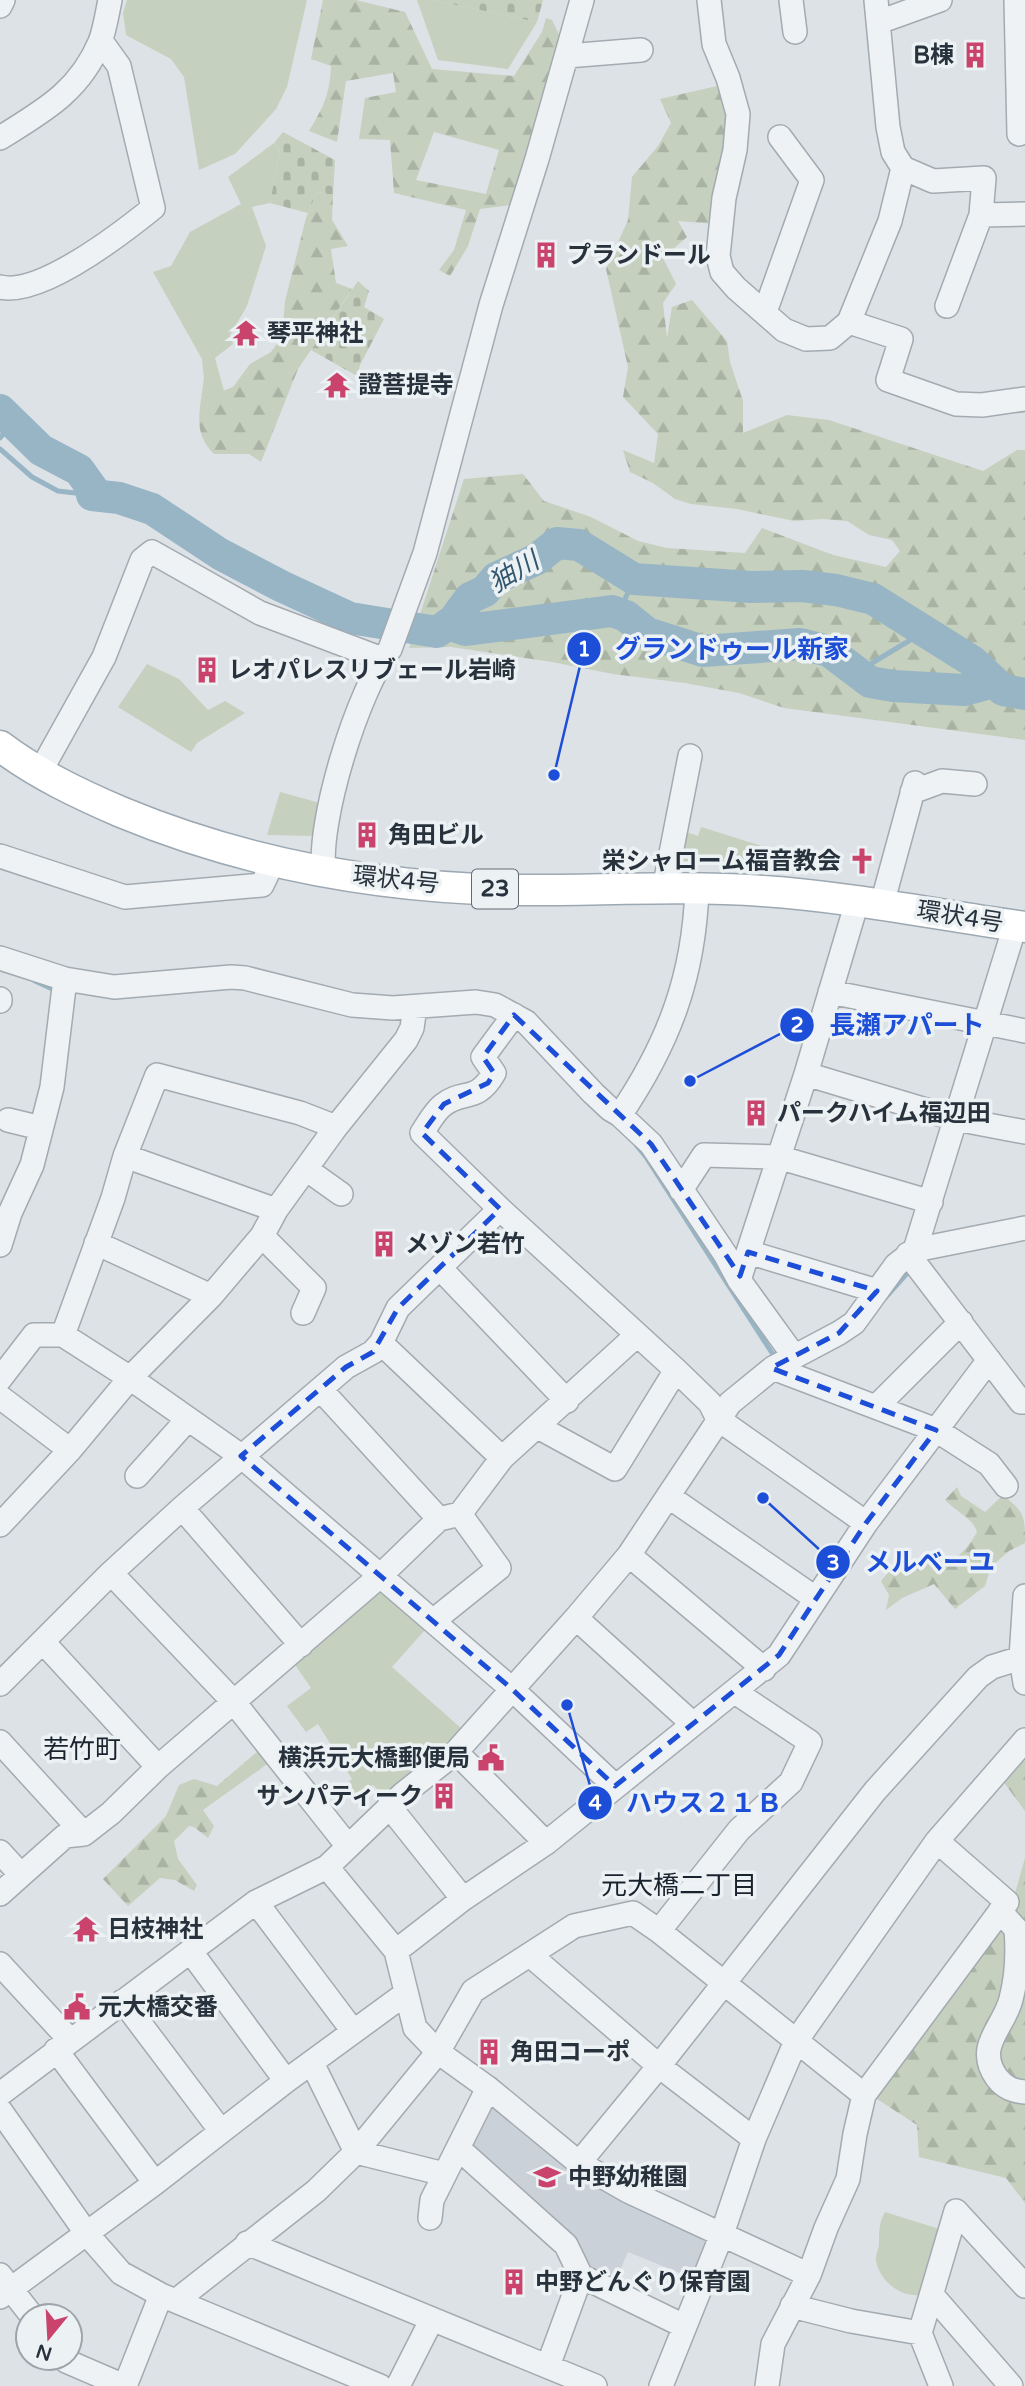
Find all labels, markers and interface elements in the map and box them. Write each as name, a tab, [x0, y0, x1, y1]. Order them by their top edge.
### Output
building icon: B棟	[960, 40, 990, 70]
place label: B棟	[913, 41, 954, 70]
building icon: プランドール	[531, 240, 561, 270]
place label: プランドール	[567, 241, 711, 270]
temple icon: 琴平神社	[231, 318, 261, 348]
place label: 琴平神社	[267, 319, 363, 348]
temple icon: 證菩提寺	[322, 370, 352, 400]
place label: 證菩提寺	[358, 371, 454, 400]
water label: 㹨川	[484, 544, 547, 599]
callout: グランドゥール新家	[566, 625, 863, 672]
text: グランドゥール新家	[615, 634, 849, 665]
text: 1	[577, 637, 591, 662]
building icon: レオパレスリブェール岩崎	[192, 655, 222, 685]
place label: レオパレスリブェール岩崎	[228, 656, 516, 685]
building icon: 角田ビル	[352, 820, 382, 850]
place label: 角田ビル	[388, 821, 484, 850]
church icon: 栄シャローム福音教会	[847, 846, 877, 876]
place label: 栄シャローム福音教会	[602, 847, 841, 876]
street label: 環状4号	[351, 861, 441, 899]
road number: 23	[472, 870, 518, 908]
street label: 環状4号	[915, 896, 1005, 938]
callout: 長瀬アパート	[780, 1001, 999, 1048]
text: 長瀬アパート	[829, 1010, 985, 1041]
text: 2	[790, 1013, 804, 1038]
building icon: パークハイム福辺田	[741, 1098, 771, 1128]
place label: パークハイム福辺田	[777, 1099, 991, 1128]
building icon: メゾン若竹	[369, 1229, 399, 1259]
place label: メゾン若竹	[405, 1230, 525, 1259]
callout: メルベーユ	[816, 1539, 1009, 1586]
text: メルベーユ	[865, 1547, 995, 1578]
text: 3	[826, 1551, 840, 1576]
district label: 若竹町	[43, 1734, 121, 1765]
public building icon: 横浜元大橋郵便局	[476, 1743, 506, 1773]
place label: 横浜元大橋郵便局	[278, 1744, 470, 1773]
callout: ハウス２１Ｂ	[577, 1780, 796, 1827]
building icon: サンパティーク	[429, 1781, 459, 1811]
place label: サンパティーク	[256, 1782, 423, 1811]
text: ハウス２１Ｂ	[626, 1788, 782, 1819]
text: 4	[588, 1791, 602, 1816]
district label: 元大橋二丁目	[601, 1870, 757, 1901]
temple icon: 日枝神社	[71, 1914, 101, 1944]
place label: 日枝神社	[107, 1915, 203, 1944]
public building icon: 元大橋交番	[62, 1992, 92, 2022]
place label: 元大橋交番	[98, 1993, 218, 2022]
building icon: 角田コーポ	[474, 2037, 504, 2067]
place label: 角田コーポ	[510, 2038, 630, 2067]
school or university icon: 中野幼稚園	[532, 2162, 562, 2192]
place label: 中野幼稚園	[568, 2163, 688, 2192]
building icon: 中野どんぐり保育園	[499, 2267, 529, 2297]
place label: 中野どんぐり保育園	[535, 2268, 751, 2297]
north arrow	[14, 2302, 84, 2372]
text: N	[33, 2339, 55, 2365]

